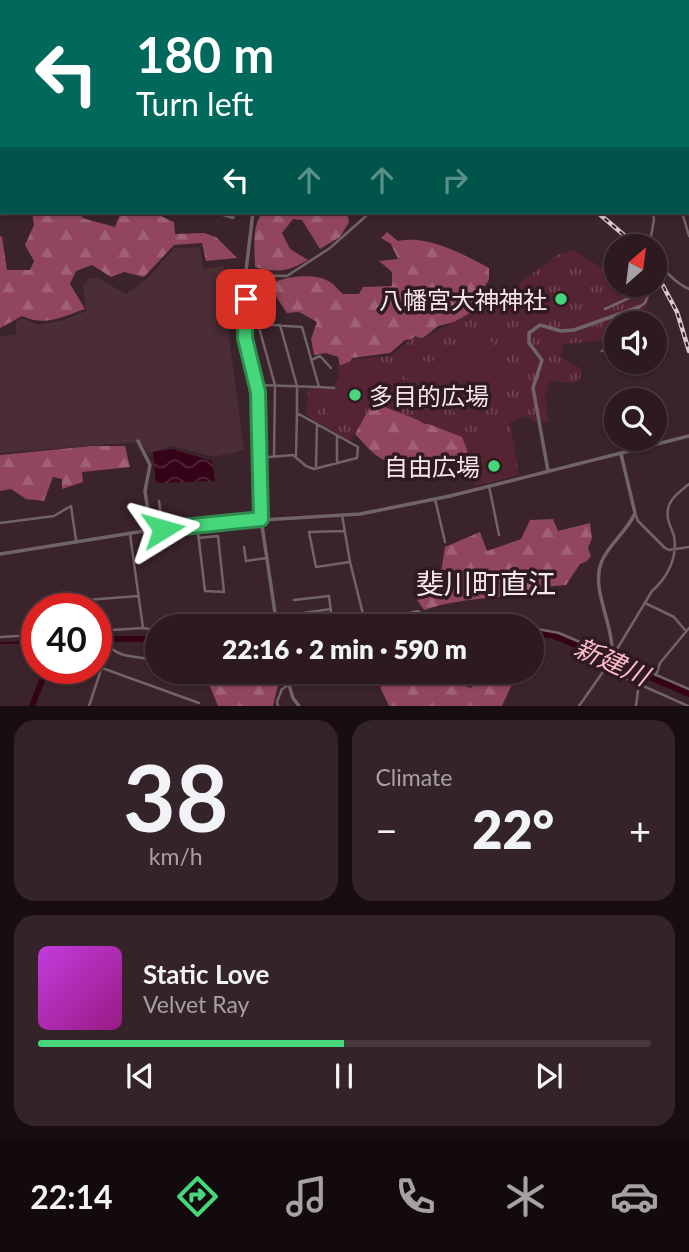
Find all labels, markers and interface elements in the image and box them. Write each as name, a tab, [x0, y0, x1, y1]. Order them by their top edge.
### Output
text: 180 m	[136, 25, 274, 83]
icon: left	[21, 28, 112, 119]
text: Turn left	[136, 84, 253, 123]
icon: left	[217, 161, 255, 199]
icon: ahead	[290, 161, 328, 199]
icon: ahead	[363, 161, 401, 199]
icon: right	[436, 161, 474, 199]
north arrow	[604, 234, 667, 298]
map controls	[604, 234, 667, 451]
pin	[216, 269, 276, 329]
icon: arrive	[227, 280, 265, 318]
place label: 八幡宮大神神社	[379, 285, 547, 314]
marker: 八幡宮大神神社	[553, 291, 569, 307]
button: sound	[604, 311, 667, 374]
place label: 多目的広場	[369, 381, 489, 410]
marker: 多目的広場	[347, 387, 363, 403]
button: search	[604, 388, 667, 451]
place label: 自由広場	[384, 452, 480, 481]
marker: 自由広場	[486, 458, 502, 474]
position arrow	[126, 492, 200, 566]
district label: 斐川町直江	[416, 566, 556, 600]
speed limit sign: 40	[21, 593, 112, 684]
water label: 新建川	[570, 631, 657, 693]
text: 22:16 · 2 min · 590 m	[222, 633, 467, 665]
text: 38	[123, 742, 229, 851]
text: Climate	[376, 763, 452, 791]
text: 22°	[472, 798, 554, 860]
text: −	[376, 807, 398, 853]
text: +	[629, 807, 651, 853]
text: km/h	[149, 842, 203, 870]
text: Static Love	[143, 958, 270, 990]
text: Velvet Ray	[143, 990, 249, 1018]
icon: previous	[121, 1057, 159, 1095]
icon: pause	[325, 1057, 363, 1095]
icon: next	[530, 1057, 568, 1095]
icon: directions	[173, 1172, 222, 1221]
icon: music	[282, 1172, 331, 1221]
icon: phone	[391, 1172, 440, 1221]
icon: climate	[501, 1172, 550, 1221]
icon: car	[610, 1172, 659, 1221]
text: 22:14	[30, 1177, 113, 1216]

